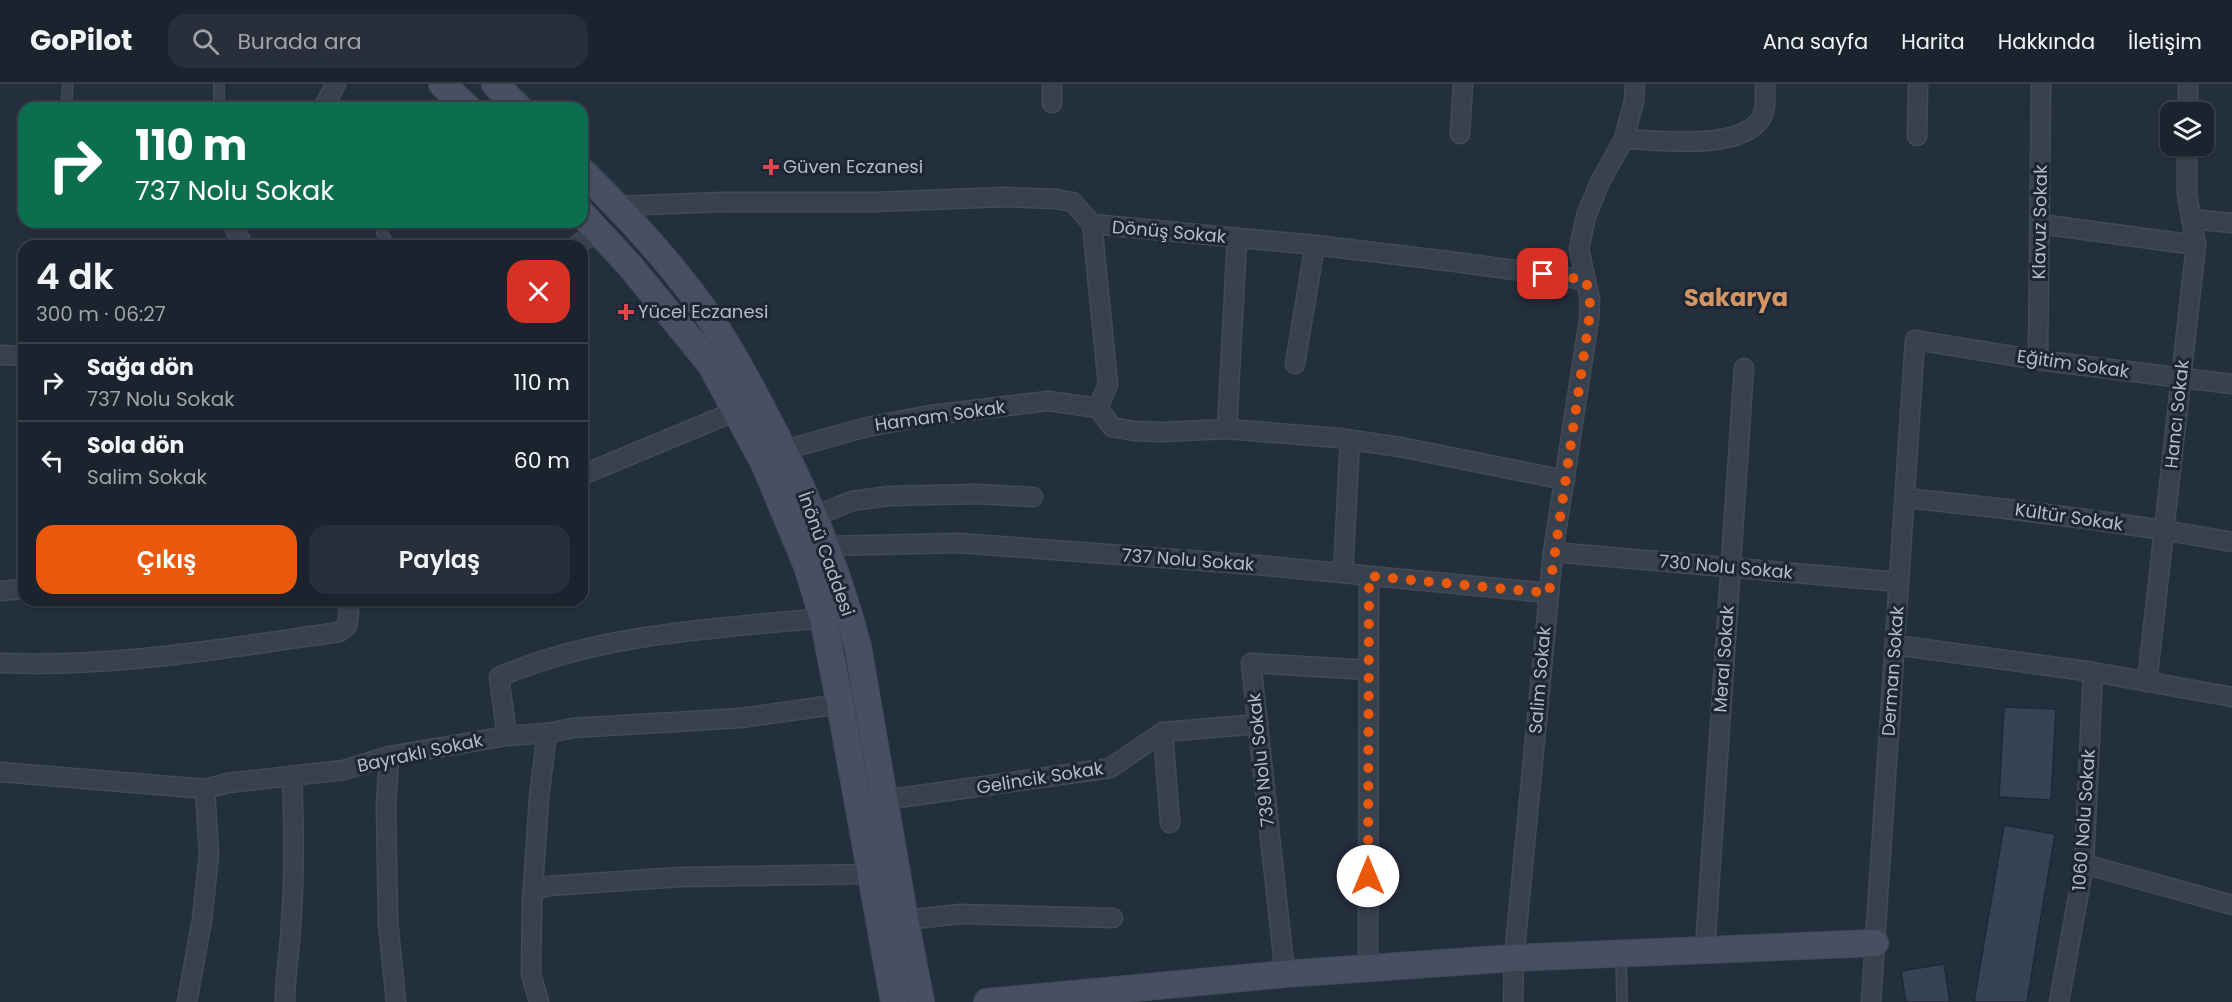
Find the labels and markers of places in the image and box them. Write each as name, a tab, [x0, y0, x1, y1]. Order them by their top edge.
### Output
place label: Güven Eczanesi	[783, 154, 923, 179]
marker: Güven Eczanesi	[764, 160, 778, 174]
pin	[1517, 248, 1568, 299]
place label: Yücel Eczanesi	[638, 299, 768, 324]
marker: Yücel Eczanesi	[619, 305, 633, 319]

